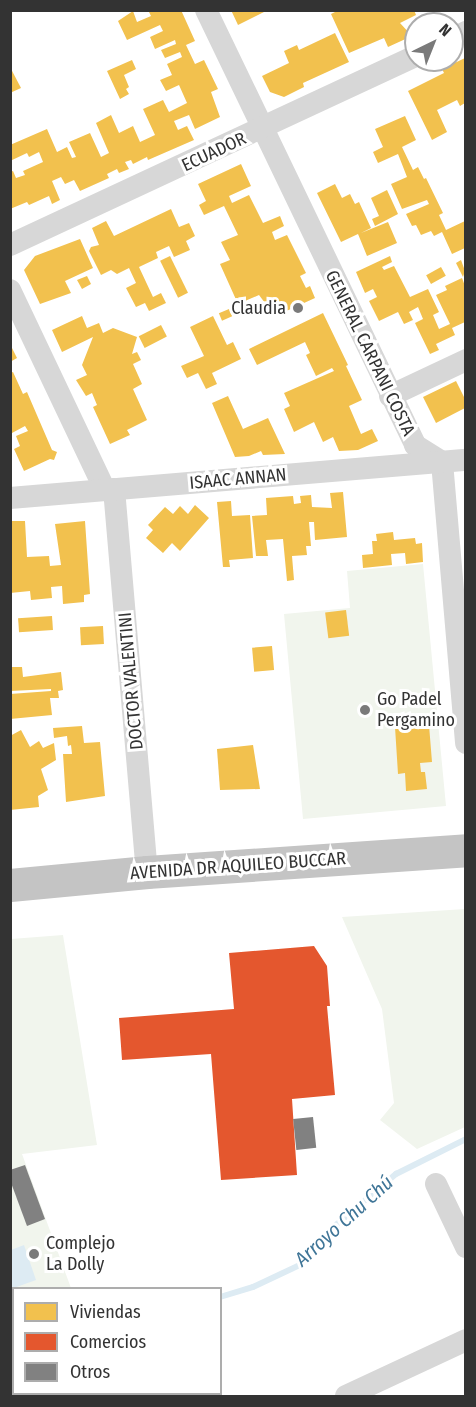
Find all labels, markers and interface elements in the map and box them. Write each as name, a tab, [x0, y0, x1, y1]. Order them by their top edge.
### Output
north arrow	[404, 12, 464, 72]
text: N	[435, 20, 455, 40]
street label: ECUADOR	[178, 128, 250, 176]
street label: GENERAL CARPANI COSTA	[321, 267, 419, 439]
place label: Claudia	[231, 297, 286, 319]
marker: Claudia	[291, 301, 305, 315]
street label: ISAAC ANNAN	[189, 464, 287, 494]
street label: DOCTOR VALENTINI	[114, 611, 148, 751]
place label: Go Padel Pergamino	[377, 689, 455, 732]
marker: Go Padel Pergamino	[358, 703, 372, 717]
street label: AVENIDA DR AQUILEO BUCCAR	[129, 848, 347, 884]
water label: Arroyo Chu Chú	[290, 1171, 398, 1271]
place label: Complejo La Dolly	[46, 1233, 115, 1276]
marker: Complejo La Dolly	[27, 1247, 41, 1261]
legend	[12, 1287, 222, 1395]
text: Viviendas	[70, 1301, 141, 1323]
text: Comercios	[70, 1331, 146, 1353]
text: Otros	[70, 1361, 110, 1383]

